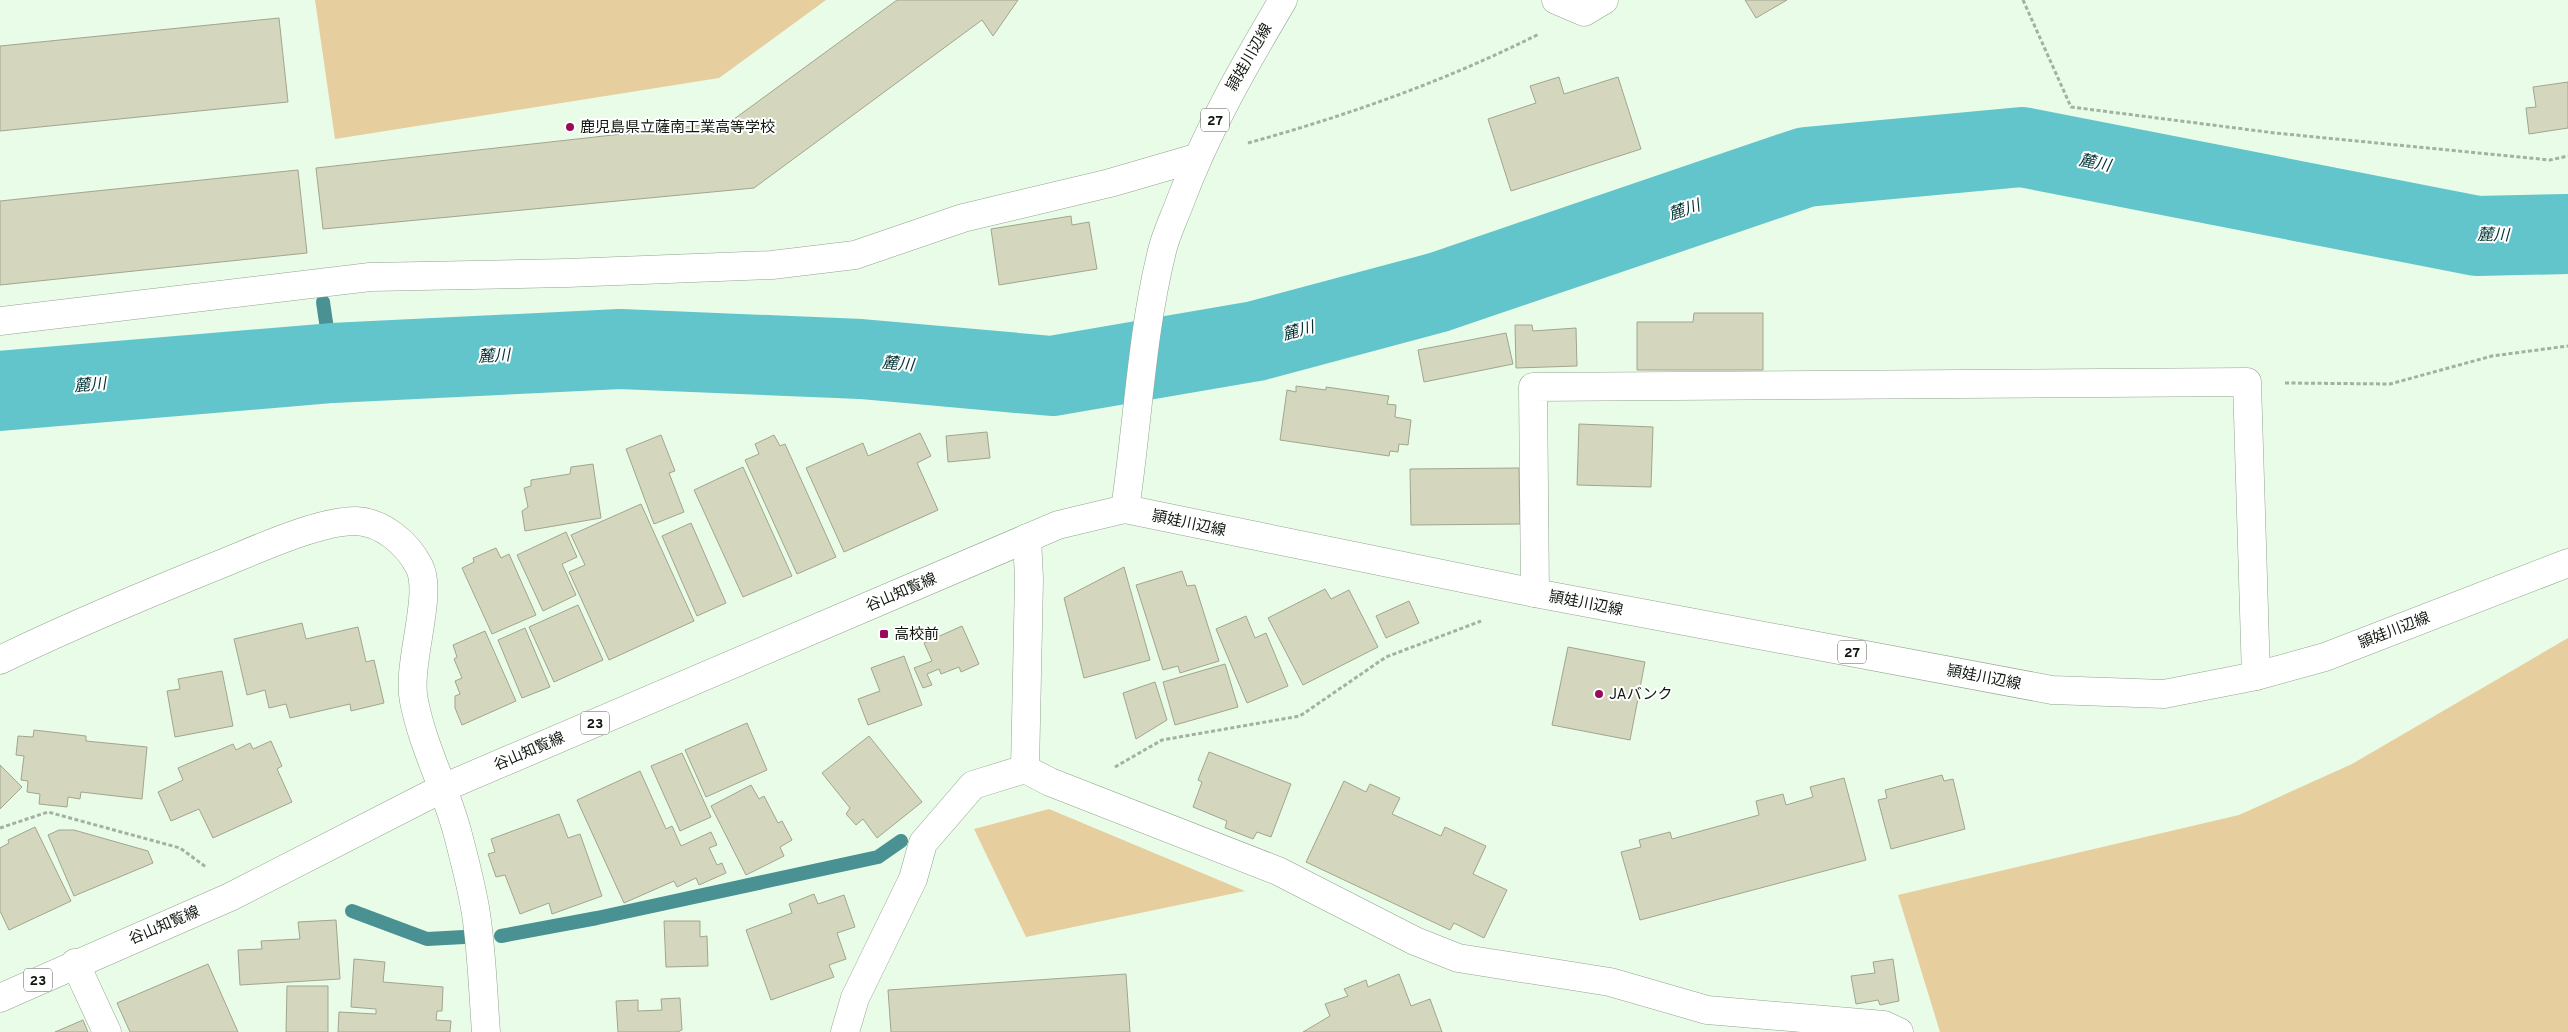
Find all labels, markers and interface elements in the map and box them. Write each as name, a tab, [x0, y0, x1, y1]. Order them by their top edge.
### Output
street label: 頴娃川辺線	[1223, 21, 1277, 95]
road number: 27	[1201, 108, 1229, 132]
place label: 鹿児島県立薩南工業高等学校	[580, 119, 775, 138]
marker: 鹿児島県立薩南工業高等学校	[564, 121, 576, 133]
water label: 麓川	[2077, 151, 2114, 177]
water label: 麓川	[1666, 196, 1705, 226]
water label: 麓川	[2477, 226, 2511, 246]
water label: 麓川	[1280, 318, 1318, 346]
water label: 麓川	[478, 346, 513, 368]
water label: 麓川	[881, 354, 917, 377]
water label: 麓川	[73, 374, 109, 397]
street label: 頴娃川辺線	[1150, 507, 1227, 542]
street label: 谷山知覧線	[863, 570, 940, 617]
street label: 頴娃川辺線	[1547, 588, 1624, 621]
street label: 頴娃川辺線	[2356, 609, 2433, 654]
place label: 高校前	[894, 626, 939, 645]
marker: 高校前	[878, 628, 890, 640]
road number: 27	[1838, 640, 1866, 664]
street label: 頴娃川辺線	[1945, 662, 2022, 695]
place label: JAバンク	[1609, 686, 1673, 705]
marker: JAバンク	[1593, 688, 1605, 700]
road number: 23	[581, 711, 609, 734]
street label: 谷山知覧線	[491, 729, 568, 776]
street label: 谷山知覧線	[126, 903, 203, 950]
road number: 23	[24, 968, 52, 992]

